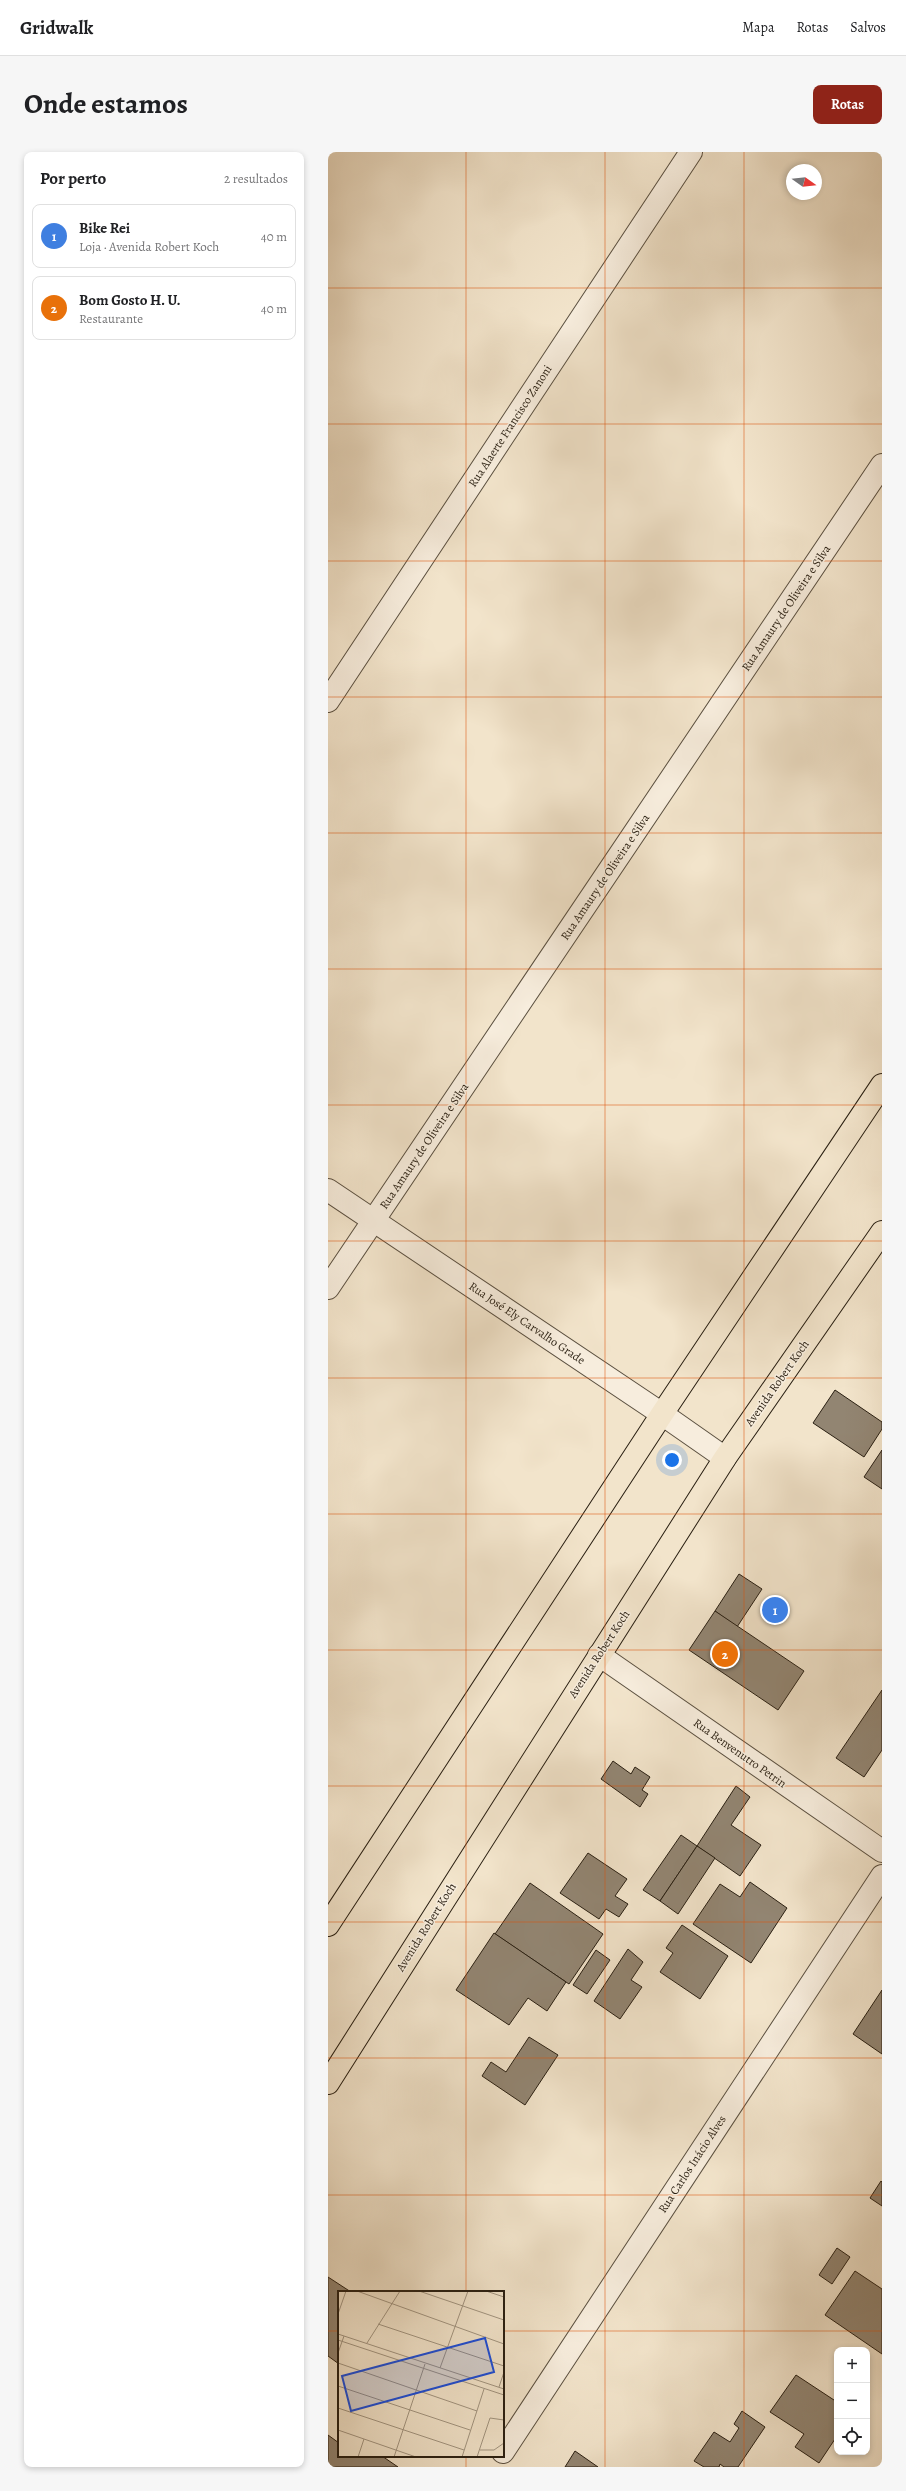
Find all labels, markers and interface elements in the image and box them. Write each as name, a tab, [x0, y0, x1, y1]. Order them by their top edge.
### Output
text: Gridwalk	[20, 15, 93, 41]
text: Mapa	[742, 18, 774, 37]
text: Rotas	[796, 18, 828, 37]
text: Salvos	[850, 18, 886, 37]
text: Onde estamos	[24, 85, 188, 123]
button: Rotas	[813, 85, 882, 124]
north arrow	[786, 164, 822, 200]
text: Por perto	[40, 167, 106, 190]
text: 2 resultados	[224, 170, 288, 187]
text: Bike Rei	[79, 218, 130, 238]
text: 1	[52, 228, 56, 245]
text: 40 m	[261, 228, 287, 245]
text: Loja · Avenida Robert Koch	[79, 238, 219, 255]
text: Bom Gosto H. U.	[79, 290, 181, 310]
text: 2	[51, 300, 57, 317]
text: 40 m	[261, 300, 287, 317]
text: Restaurante	[79, 310, 143, 327]
street label: Rua Alaerte Francisco Zanoni	[465, 362, 555, 490]
street label: Rua Amaury de Oliveira e Silva	[738, 541, 835, 674]
street label: Rua Amaury de Oliveira e Silva	[557, 810, 654, 943]
street label: Rua Amaury de Oliveira e Silva	[376, 1079, 473, 1212]
street label: Rua José Ely Carvalho Grade	[466, 1278, 588, 1368]
street label: Avenida Robert Koch	[741, 1336, 813, 1430]
your location	[662, 1450, 682, 1470]
pin: 1	[762, 1595, 788, 1625]
street label: Avenida Robert Koch	[564, 1607, 634, 1702]
pin: 2	[712, 1639, 738, 1669]
street label: Rua Benvenutro Petrin	[690, 1715, 790, 1791]
street label: Avenida Robert Koch	[392, 1879, 460, 1975]
street label: Rua Carlos Inácio Alves	[654, 2112, 730, 2216]
inset map	[338, 2291, 504, 2457]
map controls	[834, 2347, 870, 2455]
button: +	[834, 2347, 870, 2383]
button: −	[834, 2383, 870, 2419]
button: locate	[834, 2419, 870, 2455]

